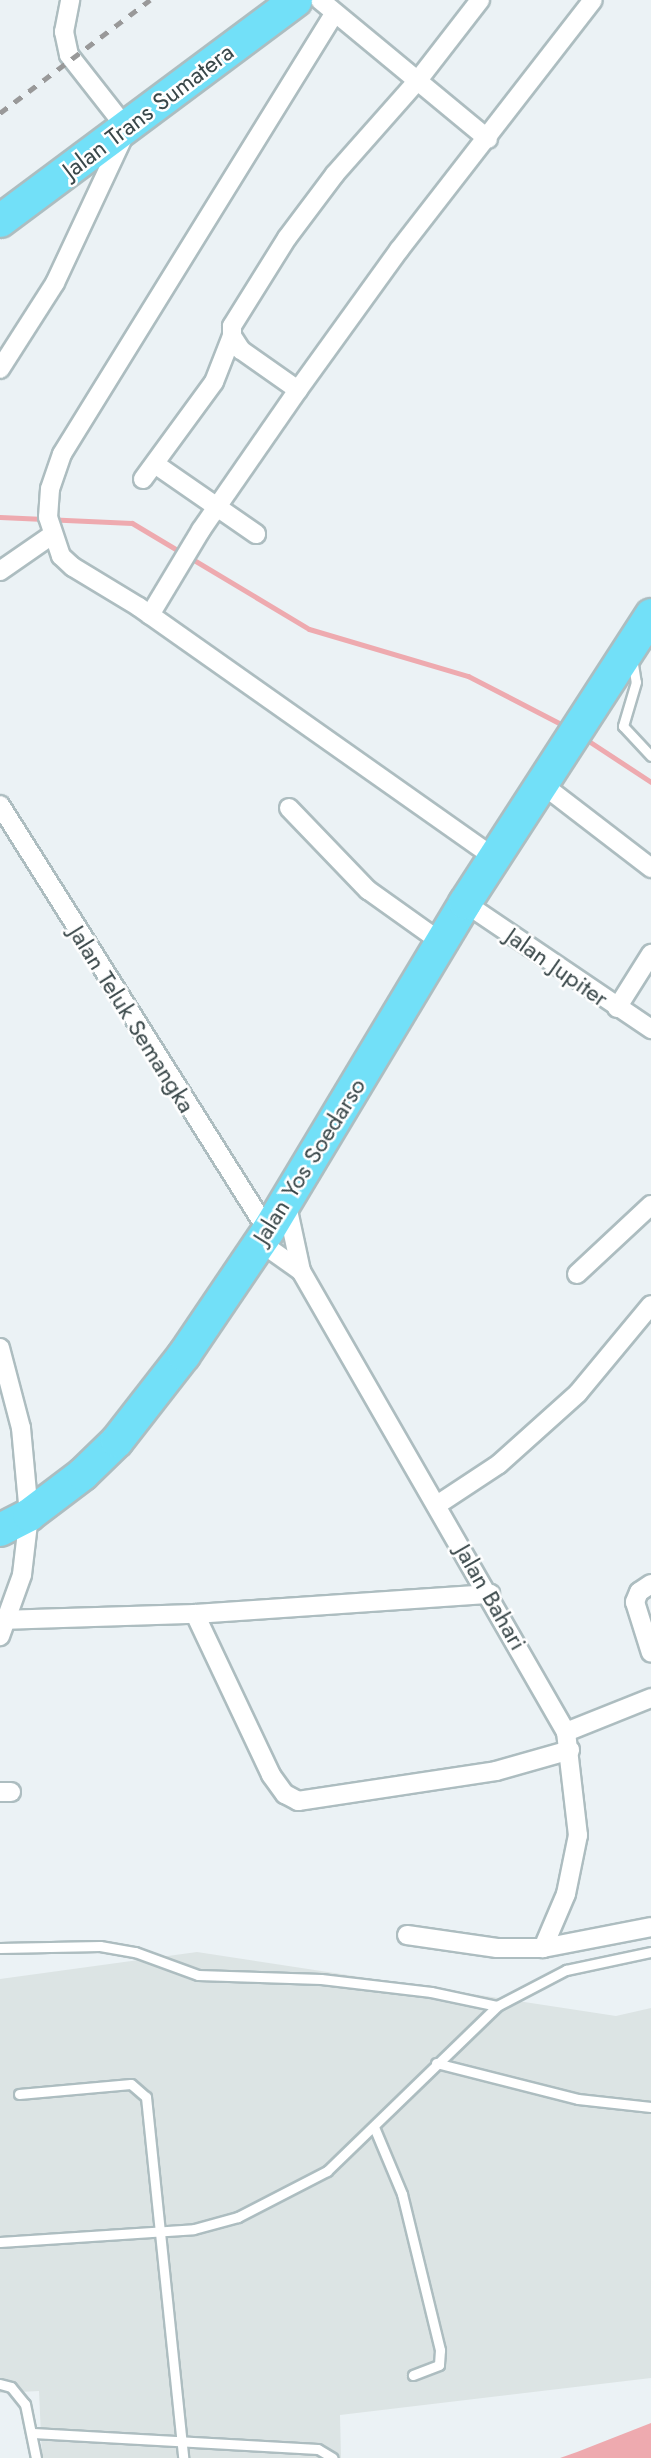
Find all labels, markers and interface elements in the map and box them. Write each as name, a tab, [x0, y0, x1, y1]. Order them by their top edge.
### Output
street label: Jalan Trans Sumatera	[57, 37, 239, 185]
street label: Jalan Teluk Semangka	[63, 920, 201, 1118]
street label: Jalan Jupiter	[500, 921, 614, 1013]
street label: Jalan Yos Soedarso	[246, 1073, 372, 1249]
street label: Jalan Bahari	[449, 1539, 533, 1655]

